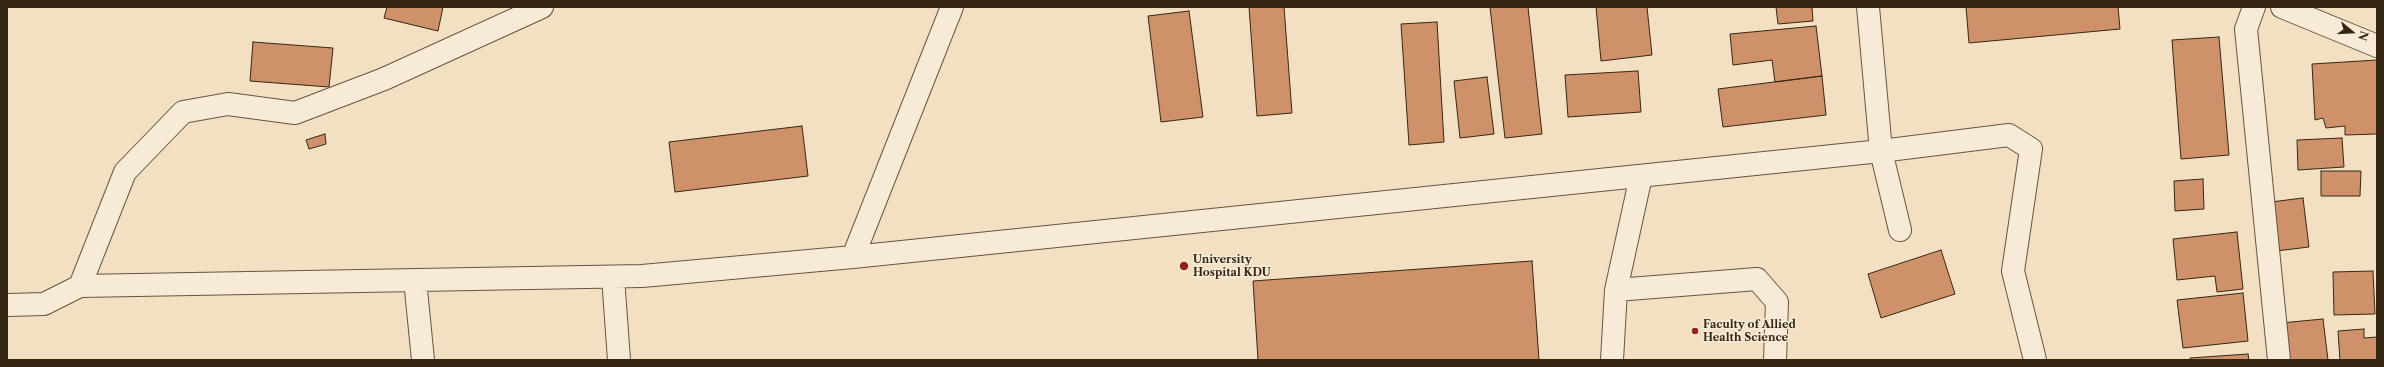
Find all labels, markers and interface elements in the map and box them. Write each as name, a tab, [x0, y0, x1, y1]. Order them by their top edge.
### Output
north arrow	[2332, 12, 2372, 52]
text: N	[2355, 29, 2372, 42]
place label: University Hospital KDU	[1193, 253, 1271, 279]
marker: University Hospital KDU	[1178, 260, 1190, 272]
place label: Faculty of Allied Health Science	[1703, 318, 1796, 344]
marker: Faculty of Allied Health Science	[1690, 326, 1700, 336]

